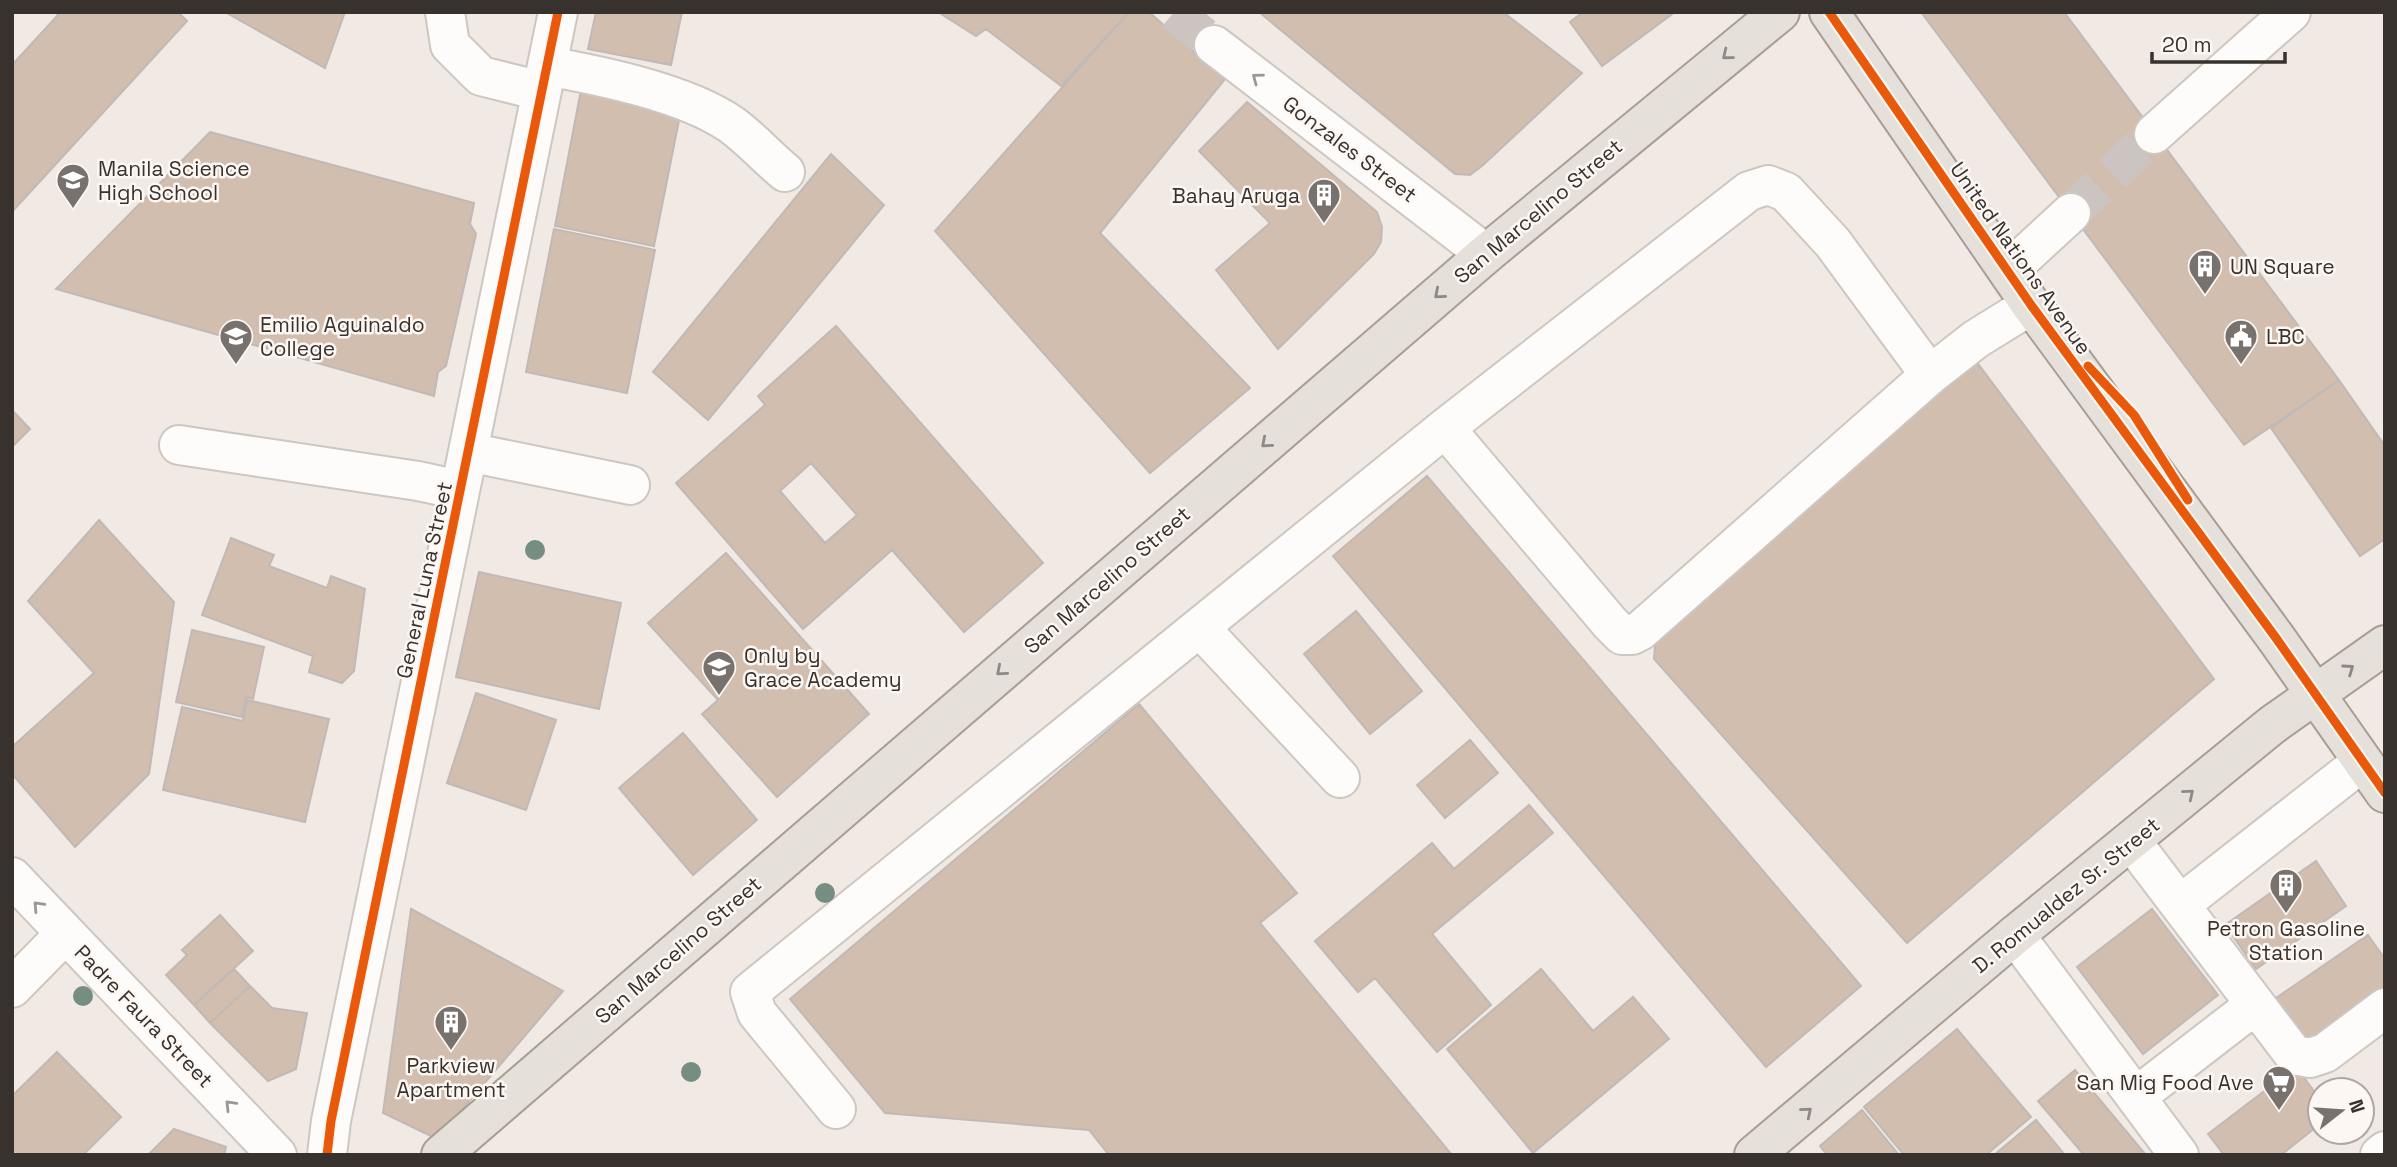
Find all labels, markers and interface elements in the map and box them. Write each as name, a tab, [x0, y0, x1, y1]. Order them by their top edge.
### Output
scale bar	[2152, 21, 2285, 65]
text: 20 m	[2162, 31, 2212, 58]
one-way arrow	[1722, 47, 1735, 59]
one-way arrow	[1252, 73, 1264, 86]
street label: Gonzales Street	[1278, 90, 1422, 208]
street label: San Marcelino Street	[1448, 133, 1628, 289]
place label: Manila Science High School	[98, 155, 250, 206]
street label: United Nations Avenue	[1944, 156, 2098, 360]
school or university icon: Manila Science High School	[54, 161, 92, 210]
building icon: Bahay Aruga	[1305, 176, 1343, 225]
place label: Bahay Aruga	[1172, 182, 1300, 209]
building icon: UN Square	[2186, 247, 2224, 296]
place label: UN Square	[2230, 253, 2335, 280]
one-way arrow	[1434, 286, 1447, 298]
place label: Emilio Aguinaldo College	[260, 311, 425, 362]
school or university icon: Emilio Aguinaldo College	[217, 317, 255, 366]
public building icon: LBC	[2222, 317, 2260, 366]
place label: LBC	[2266, 323, 2305, 350]
one-way arrow	[1262, 435, 1275, 447]
street label: General Luna Street	[390, 479, 458, 681]
street label: San Marcelino Street	[1018, 500, 1196, 660]
place label: Only by Grace Academy	[744, 642, 902, 693]
school or university icon: Only by Grace Academy	[700, 648, 738, 697]
one-way arrow	[997, 663, 1010, 675]
one-way arrow	[2341, 665, 2354, 677]
one-way arrow	[2182, 789, 2194, 802]
street label: D. Romualdez Sr. Street	[1967, 811, 2165, 979]
building icon: Petron Gasoline Station	[2267, 866, 2305, 915]
street label: San Marcelino Street	[589, 870, 767, 1030]
one-way arrow	[34, 901, 47, 914]
place label: Petron Gasoline Station	[2207, 915, 2365, 966]
street label: Padre Faura Street	[69, 939, 219, 1093]
building icon: Parkview Apartment	[432, 1003, 470, 1052]
place label: Parkview Apartment	[396, 1052, 506, 1103]
supermarket icon: San Mig Food Ave	[2260, 1063, 2298, 1112]
place label: San Mig Food Ave	[2077, 1069, 2254, 1096]
north arrow	[2306, 1076, 2376, 1146]
text: N	[2343, 1096, 2371, 1116]
one-way arrow	[226, 1100, 239, 1113]
one-way arrow	[1800, 1107, 1812, 1120]

